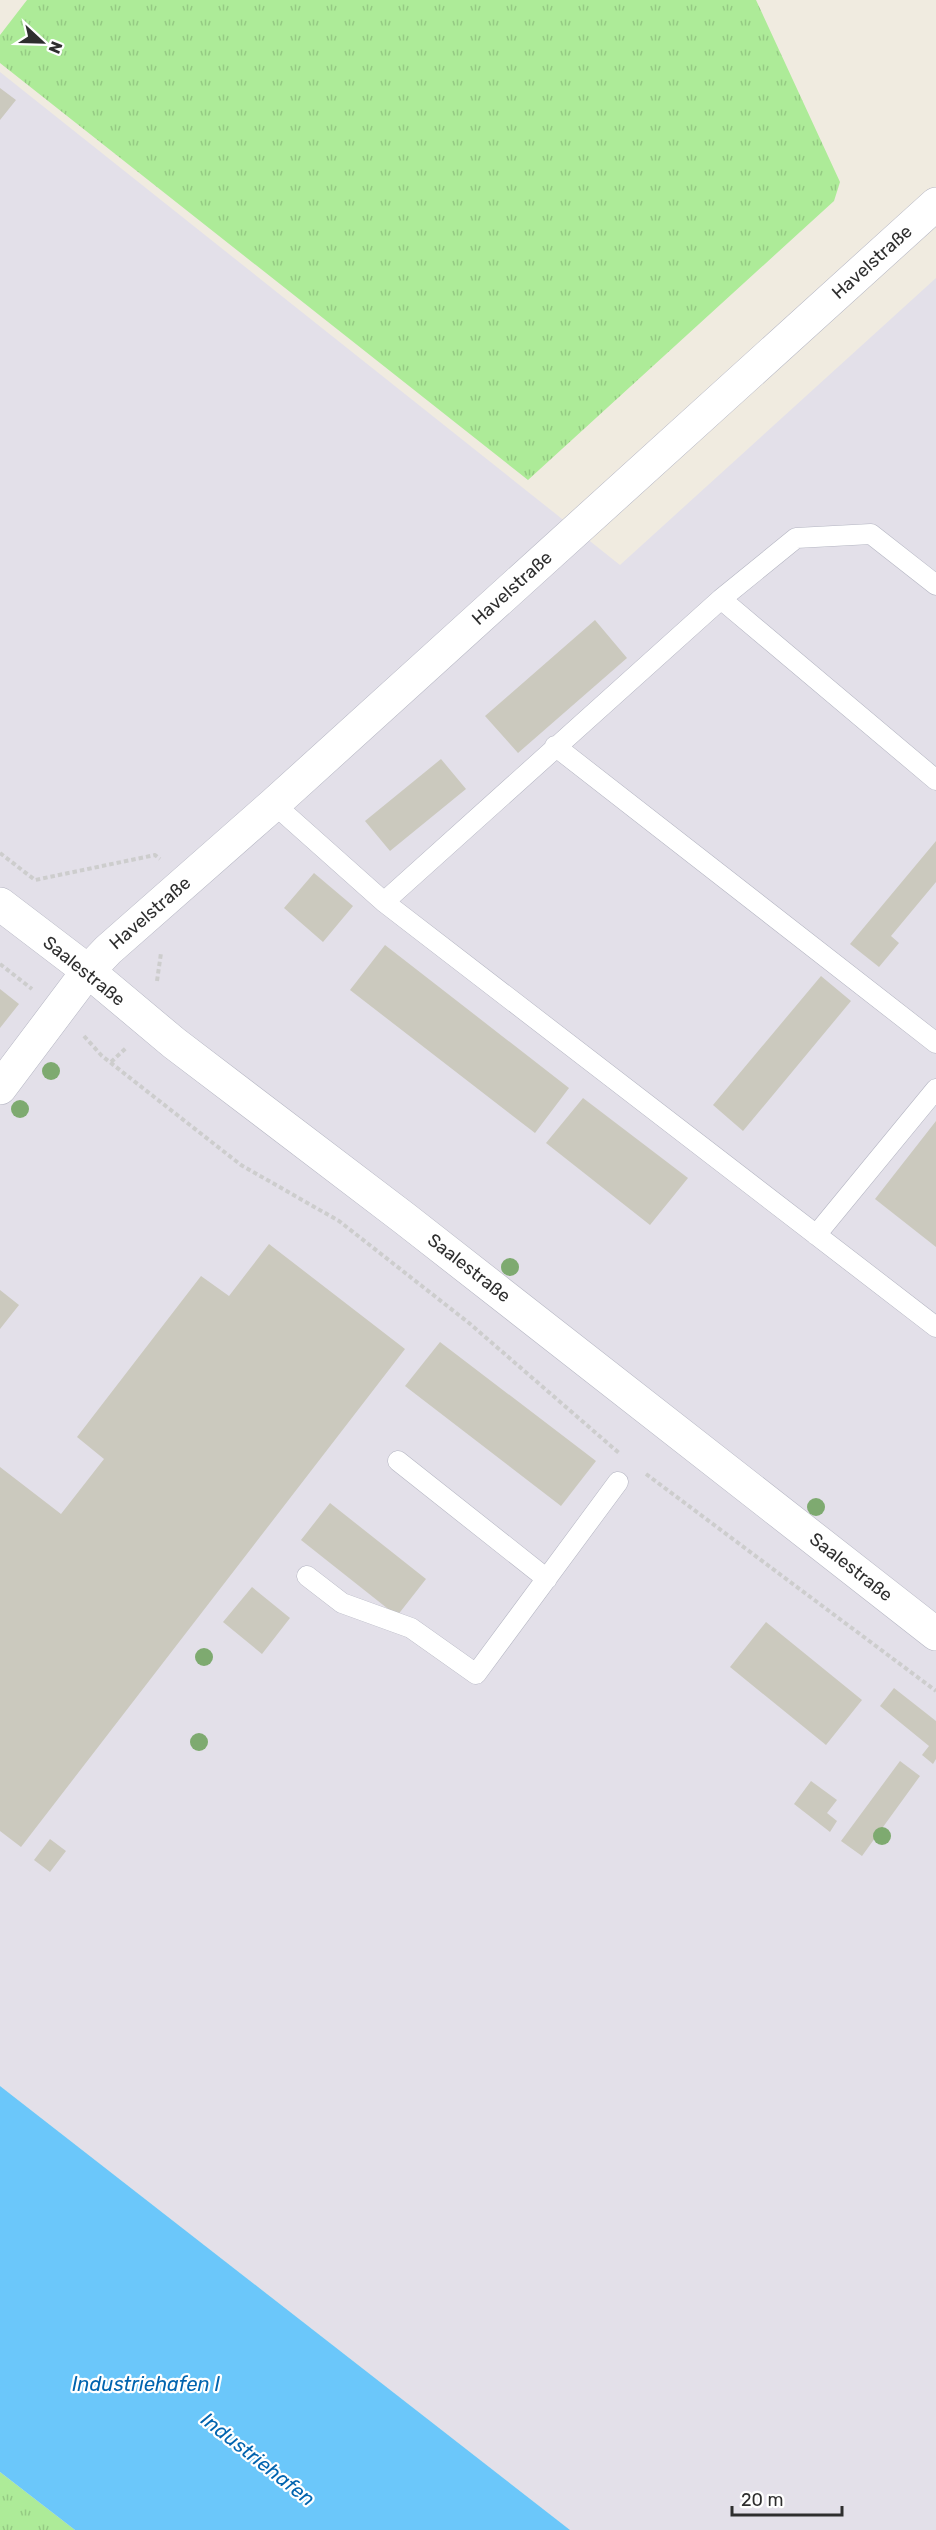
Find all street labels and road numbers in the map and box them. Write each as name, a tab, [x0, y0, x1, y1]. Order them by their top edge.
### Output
street label: Havelstraße	[827, 220, 917, 304]
street label: Havelstraße	[467, 546, 557, 630]
street label: Havelstraße	[105, 872, 195, 954]
street label: Saalestraße	[39, 931, 129, 1011]
street label: Saalestraße	[423, 1229, 515, 1307]
street label: Saalestraße	[805, 1528, 897, 1606]

